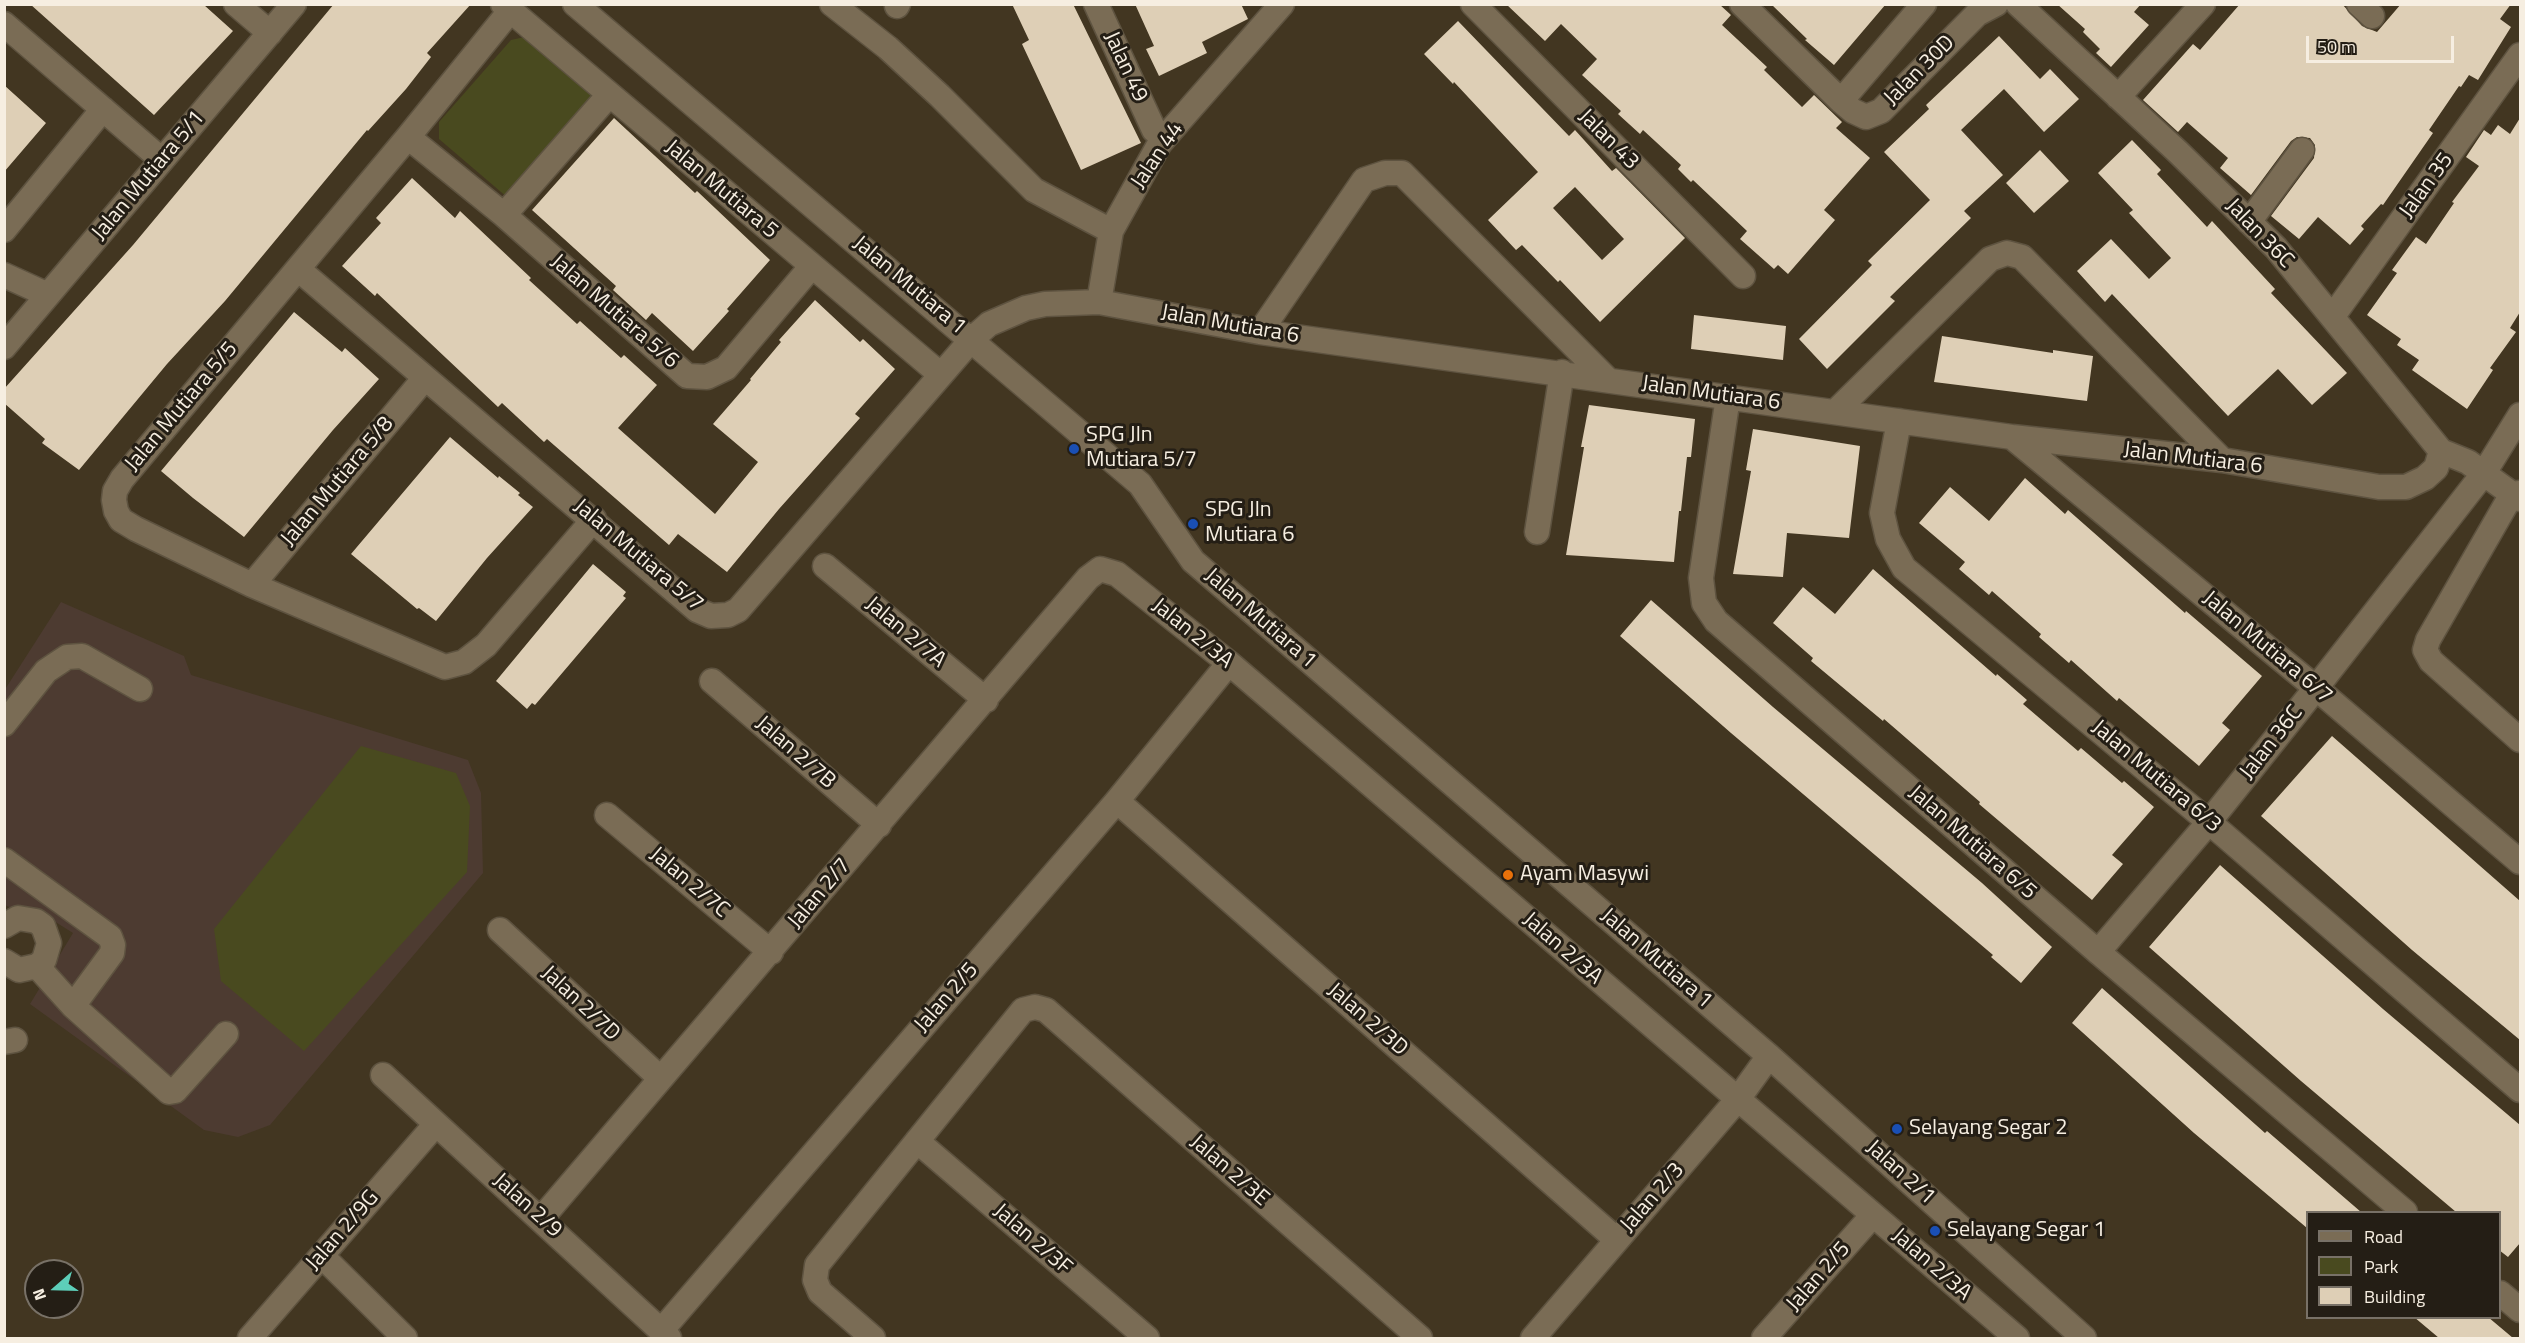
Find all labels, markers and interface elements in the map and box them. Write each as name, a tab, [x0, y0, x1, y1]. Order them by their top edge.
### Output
scale bar	[2309, 24, 2458, 62]
street label: Jalan 49	[1097, 28, 1153, 106]
street label: Jalan 30D	[1879, 30, 1961, 112]
text: 50 m	[2317, 33, 2356, 60]
street label: Jalan 43	[1572, 104, 1644, 176]
street label: Jalan Mutiara 5/1	[87, 106, 211, 246]
street label: Jalan 44	[1126, 118, 1190, 194]
street label: Jalan Mutiara 5	[659, 135, 783, 245]
street label: Jalan 35	[2394, 148, 2460, 224]
street label: Jalan 36C	[2219, 194, 2299, 274]
street label: Jalan Mutiara 1	[847, 231, 971, 341]
street label: Jalan Mutiara 5/6	[545, 249, 683, 375]
street label: Jalan Mutiara 6	[1159, 300, 1301, 350]
street label: Jalan Mutiara 5/5	[120, 337, 244, 477]
street label: Jalan Mutiara 6	[1640, 371, 1782, 417]
street label: Jalan Mutiara 5/8	[276, 412, 400, 552]
place label: SPG Jln Mutiara 5/7	[1086, 423, 1197, 475]
street label: Jalan Mutiara 6	[2122, 437, 2264, 481]
marker: SPG Jln Mutiara 5/7	[1067, 442, 1081, 456]
street label: Jalan Mutiara 5/7	[568, 494, 708, 618]
place label: SPG Jln Mutiara 6	[1205, 498, 1295, 550]
marker: SPG Jln Mutiara 6	[1186, 517, 1200, 531]
street label: Jalan Mutiara 1	[1199, 563, 1321, 675]
street label: Jalan Mutiara 6/7	[2197, 586, 2337, 710]
street label: Jalan 2/7A	[859, 592, 951, 674]
street label: Jalan 2/3A	[1146, 593, 1238, 675]
street label: Jalan 36C	[2235, 701, 2309, 785]
street label: Jalan 2/7B	[750, 711, 840, 795]
street label: Jalan Mutiara 6/3	[2086, 715, 2226, 839]
street label: Jalan Mutiara 6/5	[1903, 780, 2041, 906]
street label: Jalan 2/7C	[644, 842, 734, 924]
street label: Jalan 2/7	[783, 853, 857, 935]
place label: Ayam Masywi	[1520, 862, 1649, 888]
marker: Ayam Masywi	[1501, 868, 1515, 882]
street label: Jalan Mutiara 1	[1595, 903, 1717, 1015]
street label: Jalan 2/3A	[1517, 907, 1607, 991]
street label: Jalan 2/5	[910, 958, 984, 1038]
street label: Jalan 2/7D	[535, 961, 625, 1047]
street label: Jalan 2/3D	[1321, 978, 1413, 1062]
place label: Selayang Segar 2	[1909, 1116, 2068, 1142]
marker: Selayang Segar 2	[1890, 1122, 1904, 1136]
street label: Jalan 2/3E	[1184, 1130, 1274, 1212]
street label: Jalan 2/1	[1860, 1135, 1940, 1211]
street label: Jalan 2/3	[1616, 1158, 1690, 1238]
street label: Jalan 2/9	[487, 1168, 567, 1244]
street label: Jalan 2/9G	[301, 1186, 385, 1276]
street label: Jalan 2/3F	[987, 1199, 1077, 1281]
legend	[2306, 1211, 2501, 1319]
place label: Selayang Segar 1	[1947, 1218, 2106, 1244]
street label: Jalan 2/3A	[1886, 1223, 1976, 1307]
text: Road	[2364, 1223, 2403, 1250]
marker: Selayang Segar 1	[1928, 1224, 1942, 1238]
street label: Jalan 2/5	[1782, 1237, 1856, 1317]
text: Park	[2364, 1253, 2398, 1280]
north arrow	[24, 1259, 84, 1319]
text: Building	[2364, 1283, 2425, 1310]
text: N	[26, 1285, 52, 1304]

